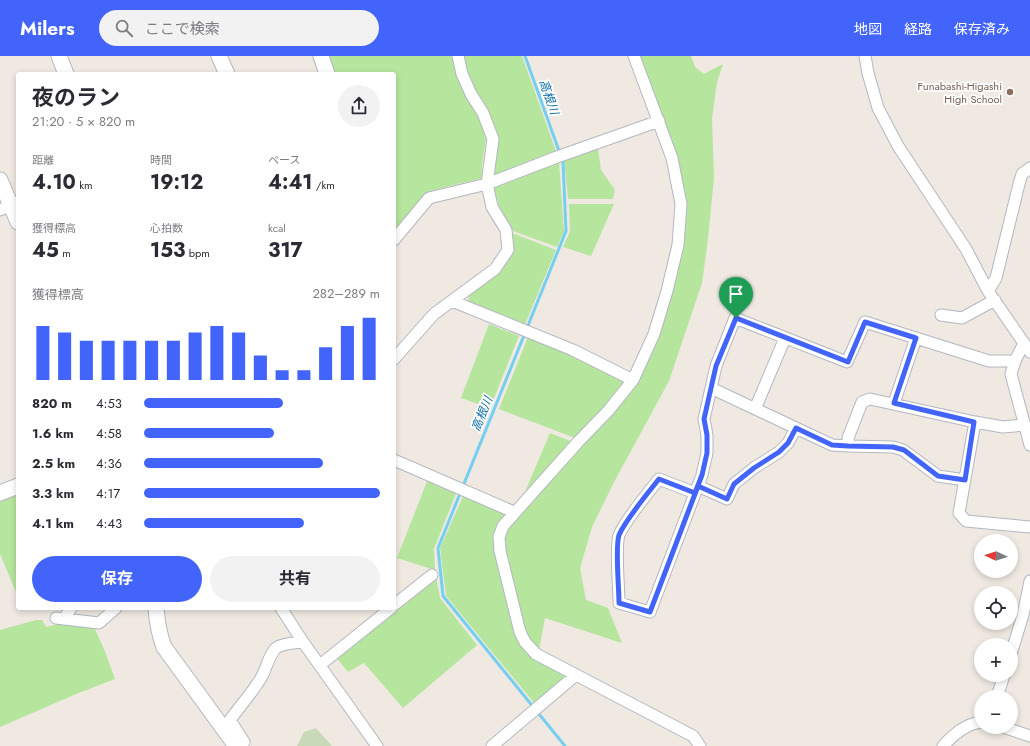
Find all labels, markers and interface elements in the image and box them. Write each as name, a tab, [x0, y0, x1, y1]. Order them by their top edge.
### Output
search box	[99, 10, 379, 46]
text: Milers	[20, 15, 75, 42]
icon: search	[113, 17, 135, 39]
text: ここで検索	[145, 18, 220, 40]
text: 地図	[854, 19, 882, 39]
text: 経路	[904, 19, 932, 39]
text: 保存済み	[954, 19, 1010, 39]
water label: 高根川	[535, 77, 564, 119]
place label: Funabashi-Higashi High School	[918, 78, 1002, 107]
text: 夜のラン	[32, 81, 120, 113]
button: share	[338, 85, 380, 127]
marker: Funabashi-Higashi High School	[1005, 87, 1015, 97]
text: 21:20 · 5 × 820 m	[32, 112, 135, 131]
text: 距離	[32, 152, 54, 168]
text: 時間	[150, 152, 172, 168]
text: ペース	[268, 152, 300, 168]
text: 4.10	[32, 168, 76, 197]
text: 19:12	[150, 168, 203, 197]
text: 4:41	[268, 168, 313, 197]
text: km	[76, 177, 93, 193]
text: /km	[313, 177, 335, 193]
text: 獲得標高	[32, 220, 76, 236]
text: 心拍数	[150, 220, 183, 236]
text: kcal	[268, 220, 286, 236]
text: 45	[32, 236, 59, 265]
text: 153	[150, 236, 186, 265]
text: 317	[268, 236, 303, 265]
text: m	[59, 245, 71, 261]
text: bpm	[186, 245, 210, 261]
pin	[719, 277, 753, 318]
icon: arrive	[725, 283, 747, 305]
text: 282–289 m	[312, 284, 380, 303]
text: 獲得標高	[32, 285, 84, 304]
water label: 高根川	[467, 392, 498, 434]
text: 820 m	[32, 394, 72, 413]
text: 4:53	[96, 394, 122, 413]
text: 1.6 km	[32, 424, 74, 443]
text: 4:58	[96, 424, 122, 443]
text: 2.5 km	[32, 454, 75, 473]
text: 4:36	[96, 454, 122, 473]
text: 3.3 km	[32, 484, 74, 503]
text: 4:17	[96, 484, 120, 503]
text: 4.1 km	[32, 514, 74, 533]
text: 4:43	[96, 514, 122, 533]
north arrow	[974, 534, 1018, 578]
map controls	[974, 534, 1018, 734]
button: 保存	[32, 556, 202, 602]
button: 共有	[210, 556, 380, 602]
button: locate	[974, 586, 1018, 630]
button: +	[974, 638, 1018, 682]
button: −	[974, 690, 1018, 734]

